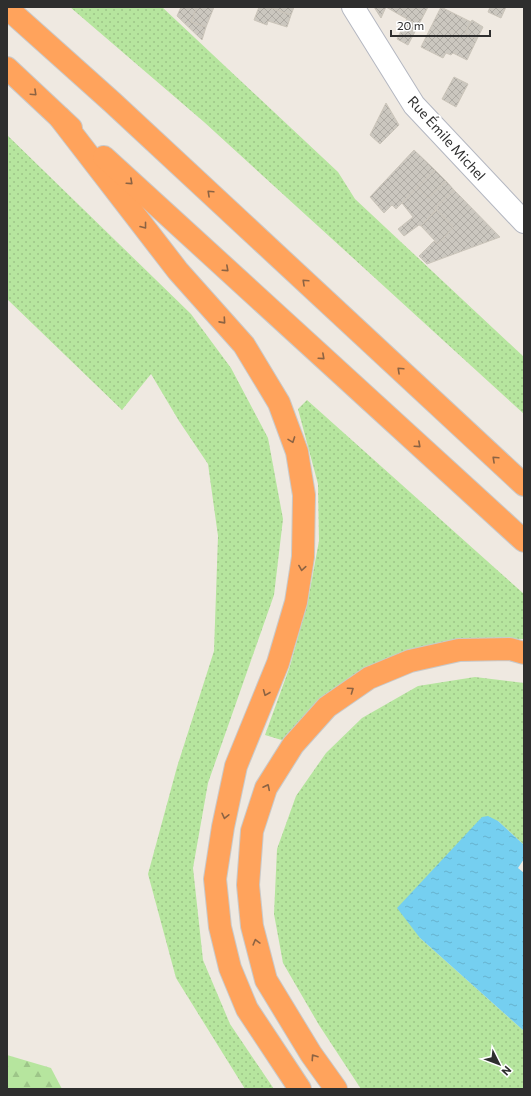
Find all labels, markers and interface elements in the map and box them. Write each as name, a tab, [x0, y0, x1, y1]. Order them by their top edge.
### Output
scale bar	[391, 12, 490, 38]
text: 20 m	[397, 18, 424, 32]
one-way arrow	[29, 88, 36, 95]
street label: Rue Émile Michel	[405, 92, 489, 184]
one-way arrow	[125, 177, 133, 184]
one-way arrow	[207, 190, 215, 198]
one-way arrow	[139, 222, 146, 229]
one-way arrow	[221, 265, 229, 272]
one-way arrow	[302, 279, 310, 286]
one-way arrow	[218, 316, 225, 324]
one-way arrow	[317, 352, 325, 360]
one-way arrow	[397, 368, 405, 375]
one-way arrow	[288, 436, 296, 443]
one-way arrow	[413, 440, 421, 448]
one-way arrow	[492, 456, 500, 464]
one-way arrow	[298, 565, 306, 571]
one-way arrow	[347, 687, 354, 695]
one-way arrow	[262, 689, 270, 696]
one-way arrow	[262, 784, 270, 792]
one-way arrow	[222, 812, 230, 819]
one-way arrow	[252, 939, 261, 946]
north arrow	[479, 1044, 519, 1084]
one-way arrow	[311, 1054, 319, 1061]
text: N	[499, 1064, 514, 1078]

